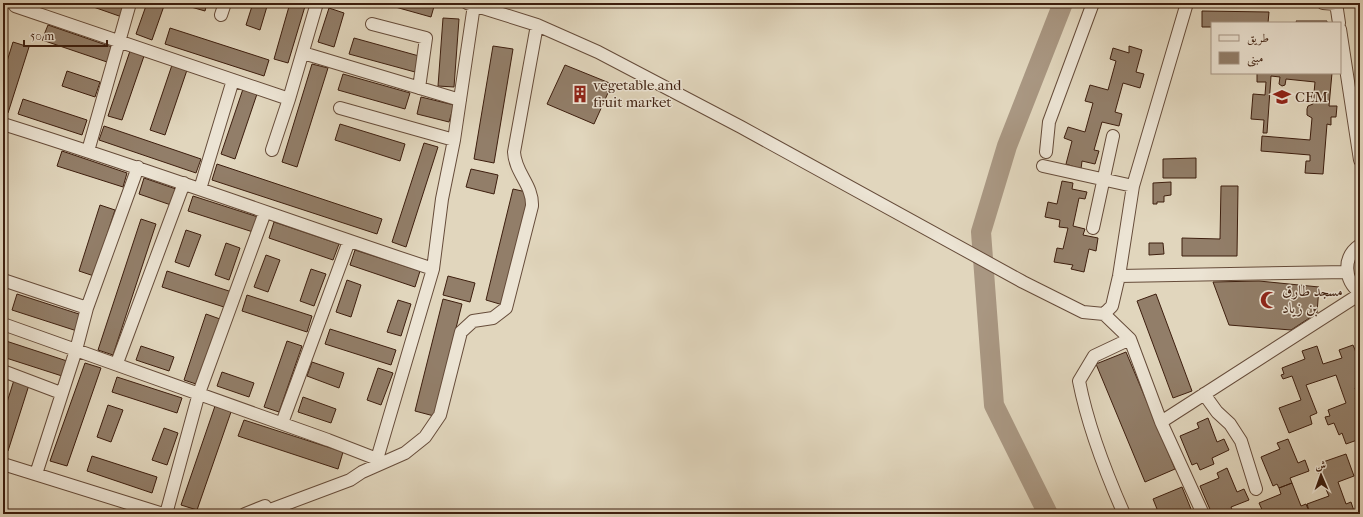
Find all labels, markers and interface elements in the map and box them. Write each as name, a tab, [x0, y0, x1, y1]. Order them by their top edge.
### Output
scale bar	[24, 22, 107, 48]
legend	[1211, 22, 1341, 74]
text: 50 m	[30, 29, 54, 43]
text: طريق	[1247, 31, 1269, 46]
text: مبنى	[1247, 51, 1263, 67]
place label: vegetable and fruit market	[593, 76, 682, 111]
building icon: vegetable and fruit market	[570, 84, 590, 104]
school or university icon: CEM	[1272, 87, 1292, 107]
place label: CEM	[1295, 88, 1328, 106]
place label: مسجد طارق بن زياد	[1282, 282, 1343, 317]
mosque icon: مسجد طارق بن زياد	[1259, 290, 1279, 310]
north arrow	[1301, 455, 1341, 495]
text: ش	[1315, 459, 1326, 472]

